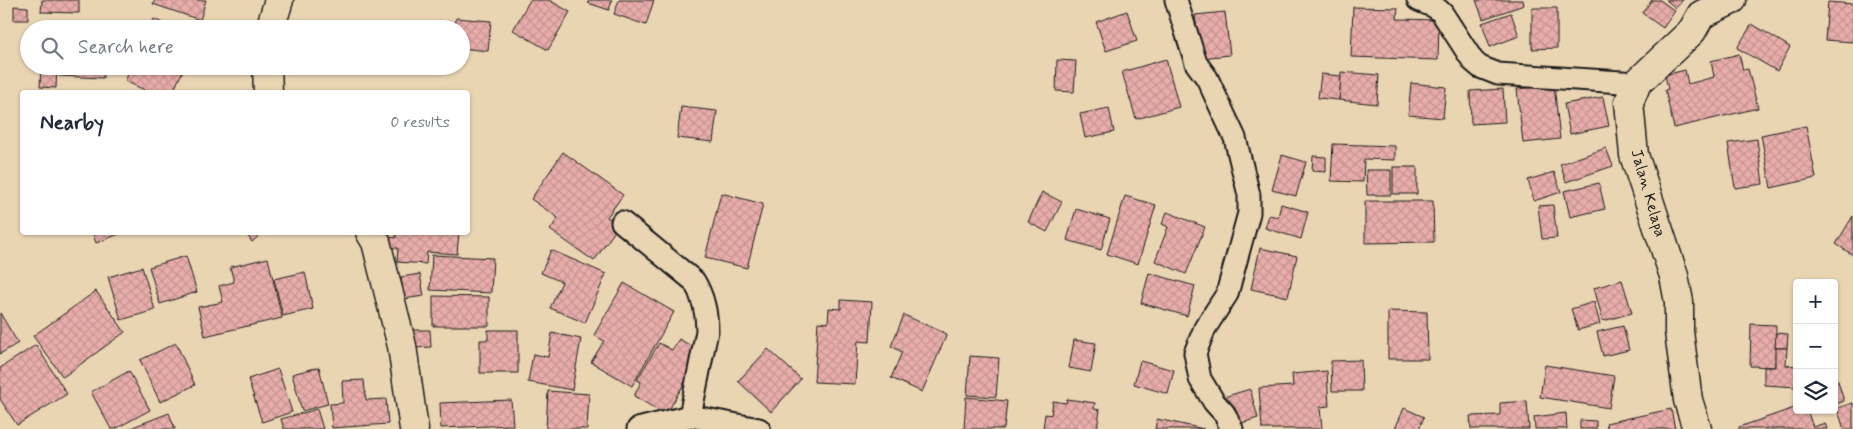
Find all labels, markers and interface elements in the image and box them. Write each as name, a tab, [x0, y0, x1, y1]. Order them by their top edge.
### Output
search box	[20, 20, 470, 75]
icon: search	[38, 34, 66, 62]
text: Search here	[78, 35, 174, 60]
text: Nearby	[40, 109, 104, 137]
text: 0 results	[390, 112, 450, 133]
street label: Jalan Kelapa	[1625, 147, 1671, 240]
map controls	[1793, 279, 1838, 414]
button: +	[1793, 279, 1838, 324]
button: −	[1793, 324, 1838, 369]
button: layers	[1793, 369, 1838, 414]

